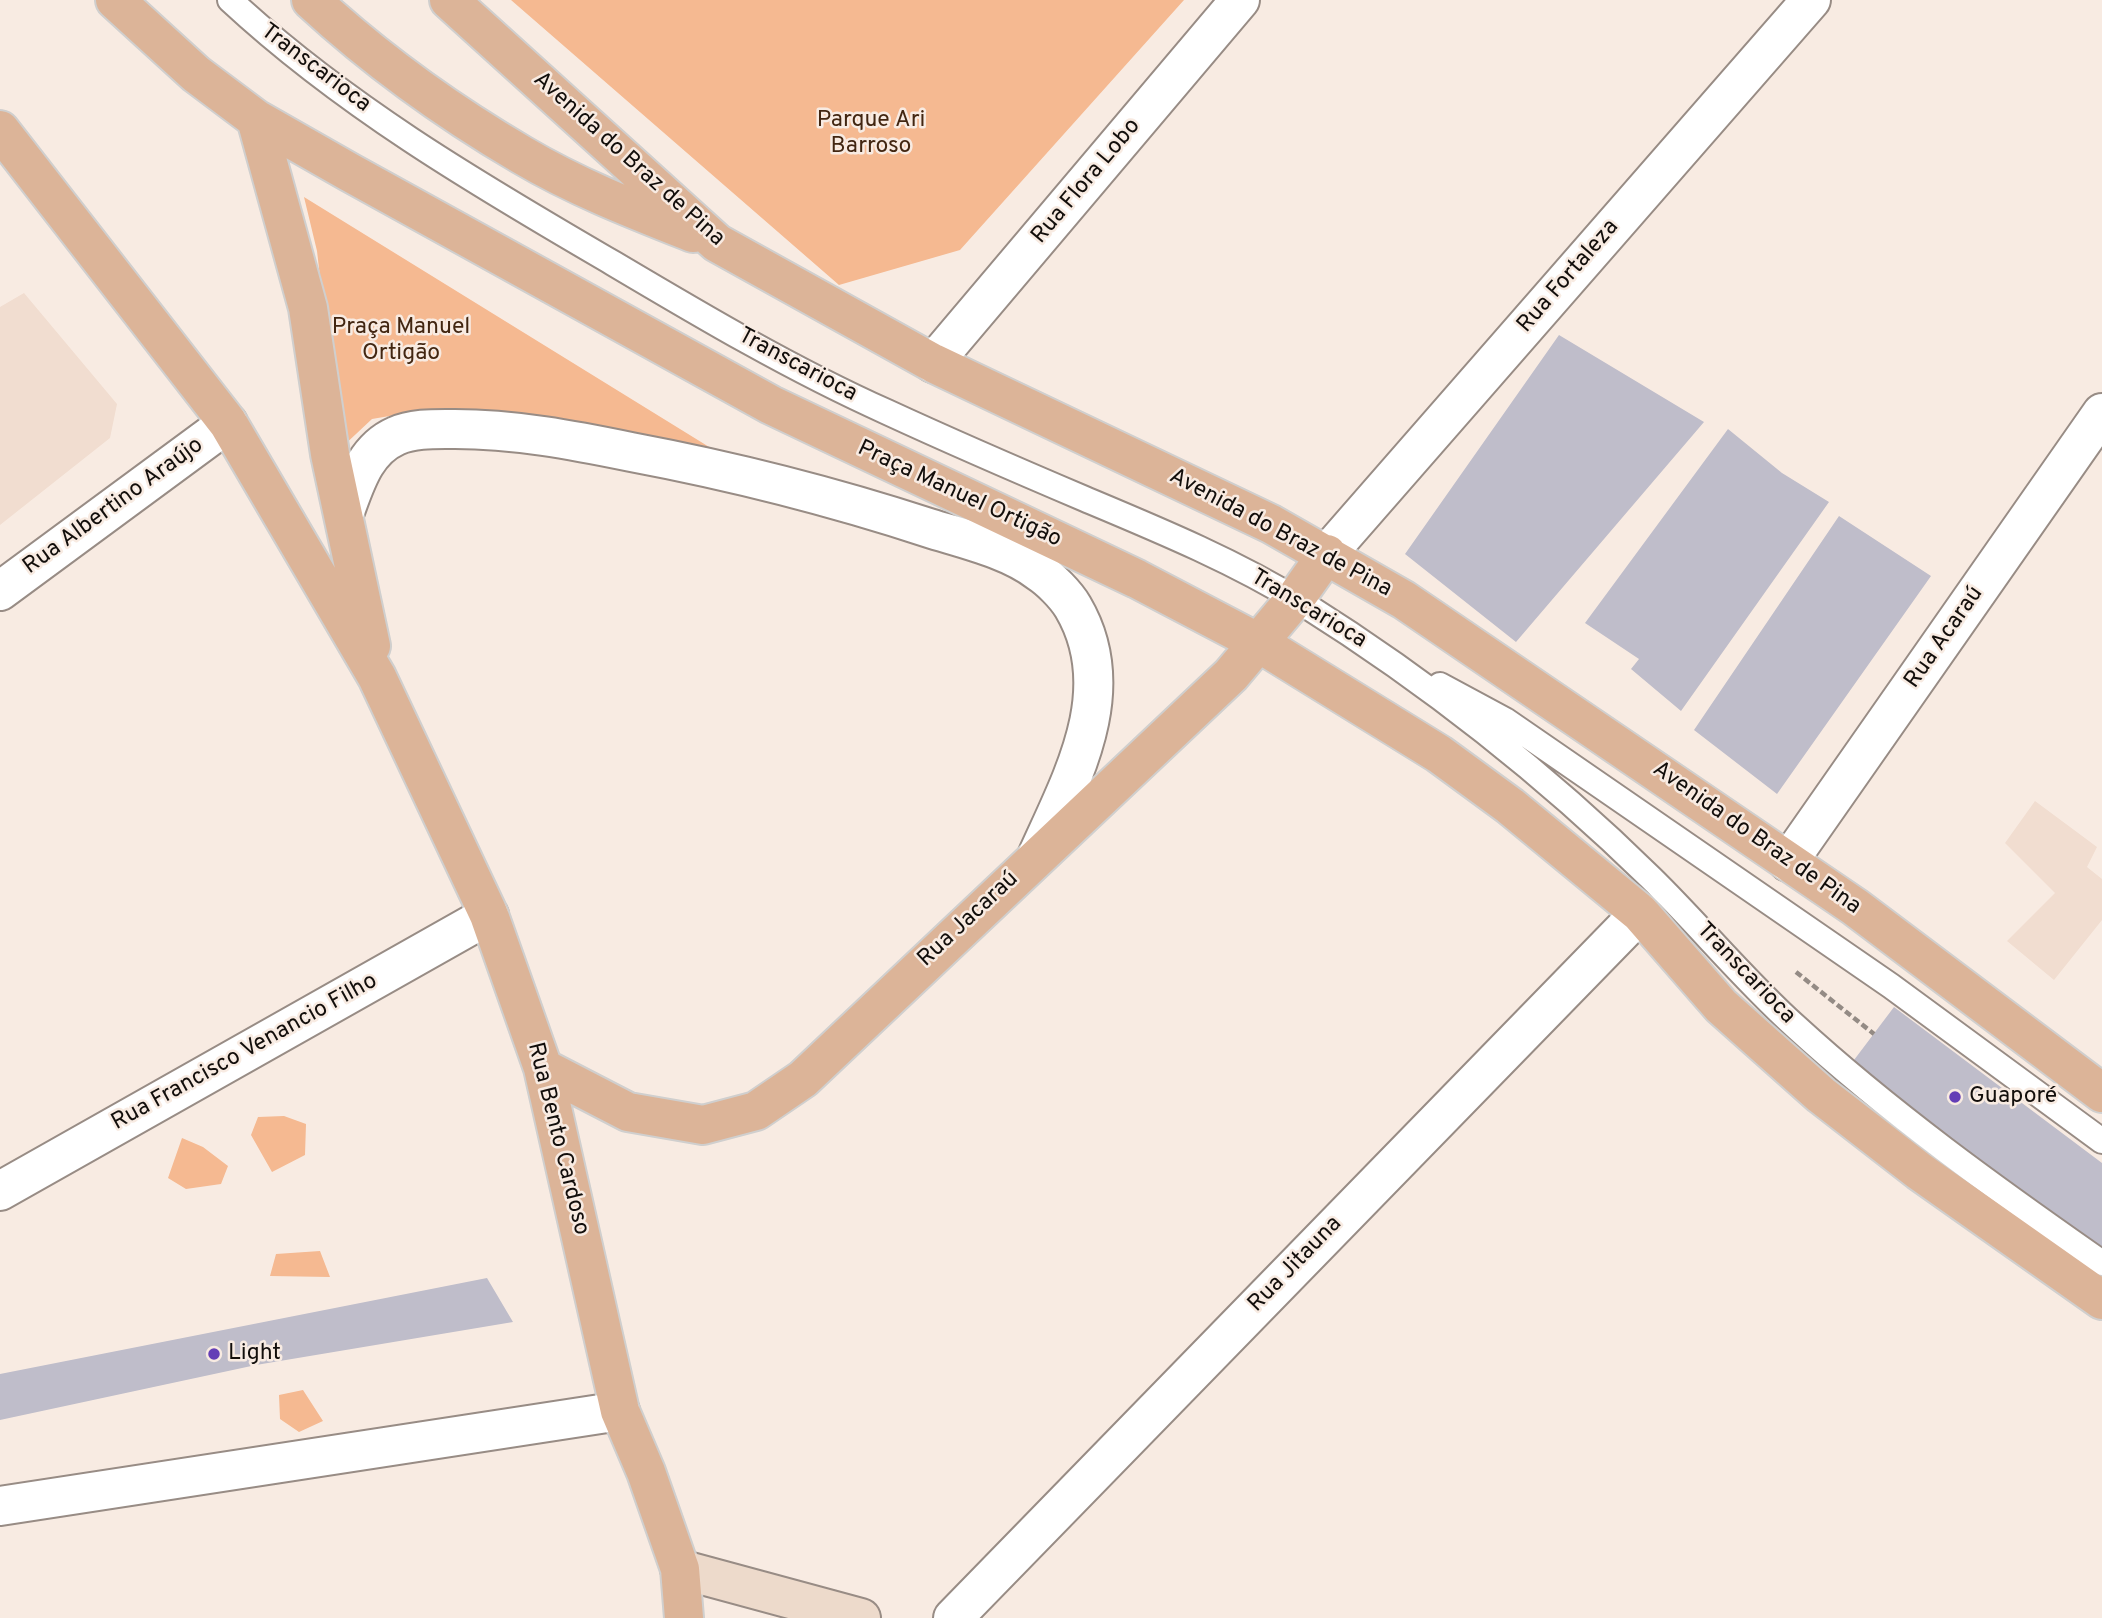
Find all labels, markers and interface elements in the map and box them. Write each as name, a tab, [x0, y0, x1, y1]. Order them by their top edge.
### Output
street label: Transcarioca	[255, 19, 375, 119]
street label: Avenida do Braz de Pina	[527, 67, 729, 253]
park label: Parque Ari Barroso	[817, 107, 925, 161]
street label: Rua Flora Lobo	[1027, 114, 1147, 250]
street label: Rua Fortaleza	[1512, 215, 1626, 339]
park label: Praça Manuel Ortigão	[332, 314, 470, 368]
street label: Transcarioca	[733, 323, 861, 409]
street label: Rua Albertino Araújo	[19, 432, 209, 582]
street label: Praça Manuel Ortigão	[853, 436, 1065, 554]
street label: Avenida do Braz de Pina	[1164, 464, 1396, 604]
street label: Transcarioca	[1245, 565, 1371, 655]
street label: Rua Acaraú	[1900, 582, 1990, 694]
street label: Avenida do Braz de Pina	[1646, 757, 1866, 921]
street label: Rua Jacaraú	[913, 866, 1025, 974]
street label: Transcarioca	[1690, 917, 1800, 1031]
street label: Rua Francisco Venancio Filho	[107, 968, 383, 1138]
street label: Rua Bento Cardoso	[520, 1040, 594, 1238]
place label: Guaporé	[1969, 1083, 2057, 1111]
marker: Guaporé	[1947, 1089, 1963, 1105]
street label: Rua Jitauna	[1243, 1211, 1349, 1319]
place label: Light	[228, 1340, 281, 1368]
marker: Light	[206, 1346, 222, 1362]

